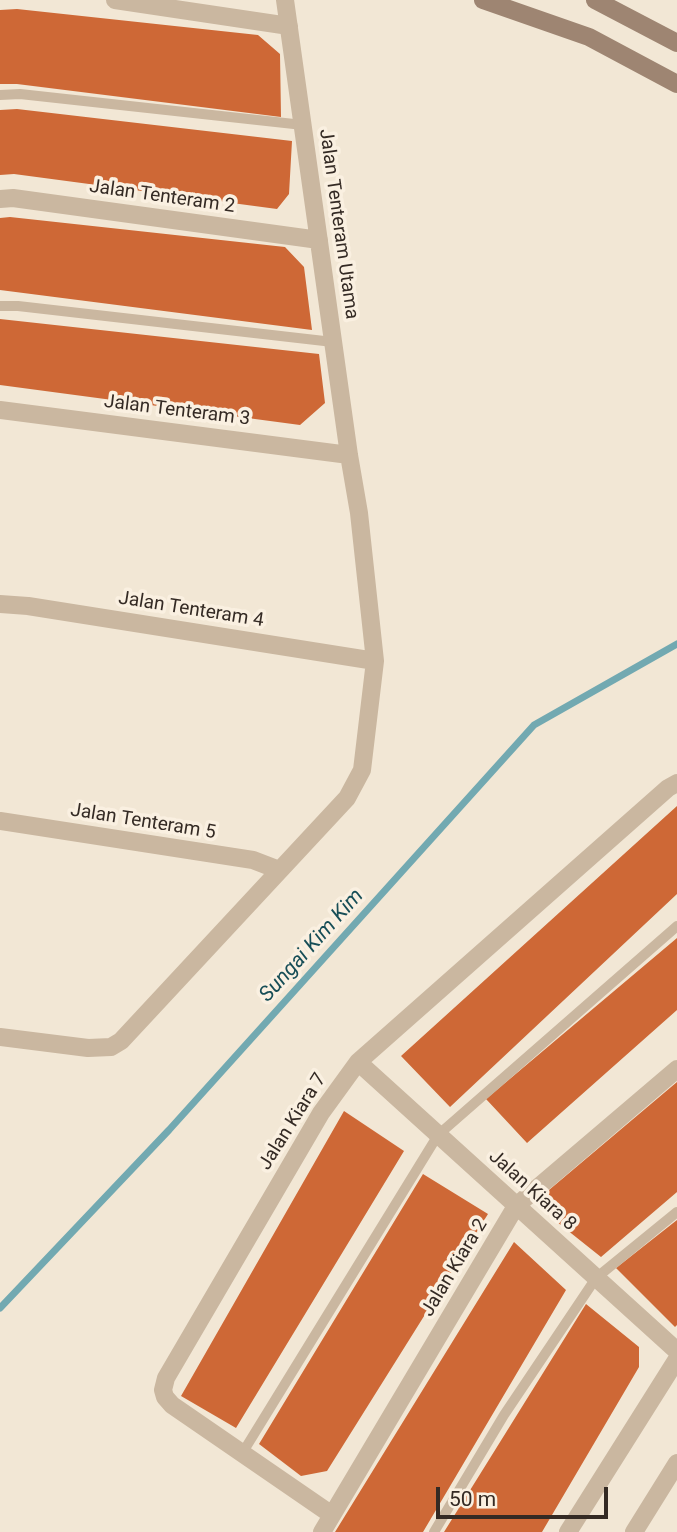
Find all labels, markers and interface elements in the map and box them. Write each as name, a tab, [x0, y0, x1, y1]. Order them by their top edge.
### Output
street label: Jalan Tenteram Utama	[313, 127, 363, 321]
street label: Jalan Tenteram 2	[88, 176, 236, 218]
street label: Jalan Tenteram 3	[103, 391, 251, 431]
street label: Jalan Tenteram 4	[117, 587, 265, 633]
street label: Jalan Tenteram 5	[69, 799, 217, 845]
water label: Sungai Kim Kim	[255, 884, 369, 1008]
street label: Jalan Kiara 7	[254, 1069, 332, 1175]
street label: Jalan Kiara 8	[484, 1146, 580, 1236]
street label: Jalan Kiara 2	[417, 1215, 493, 1321]
scale bar	[439, 1472, 610, 1516]
text: 50 m	[449, 1487, 496, 1511]

